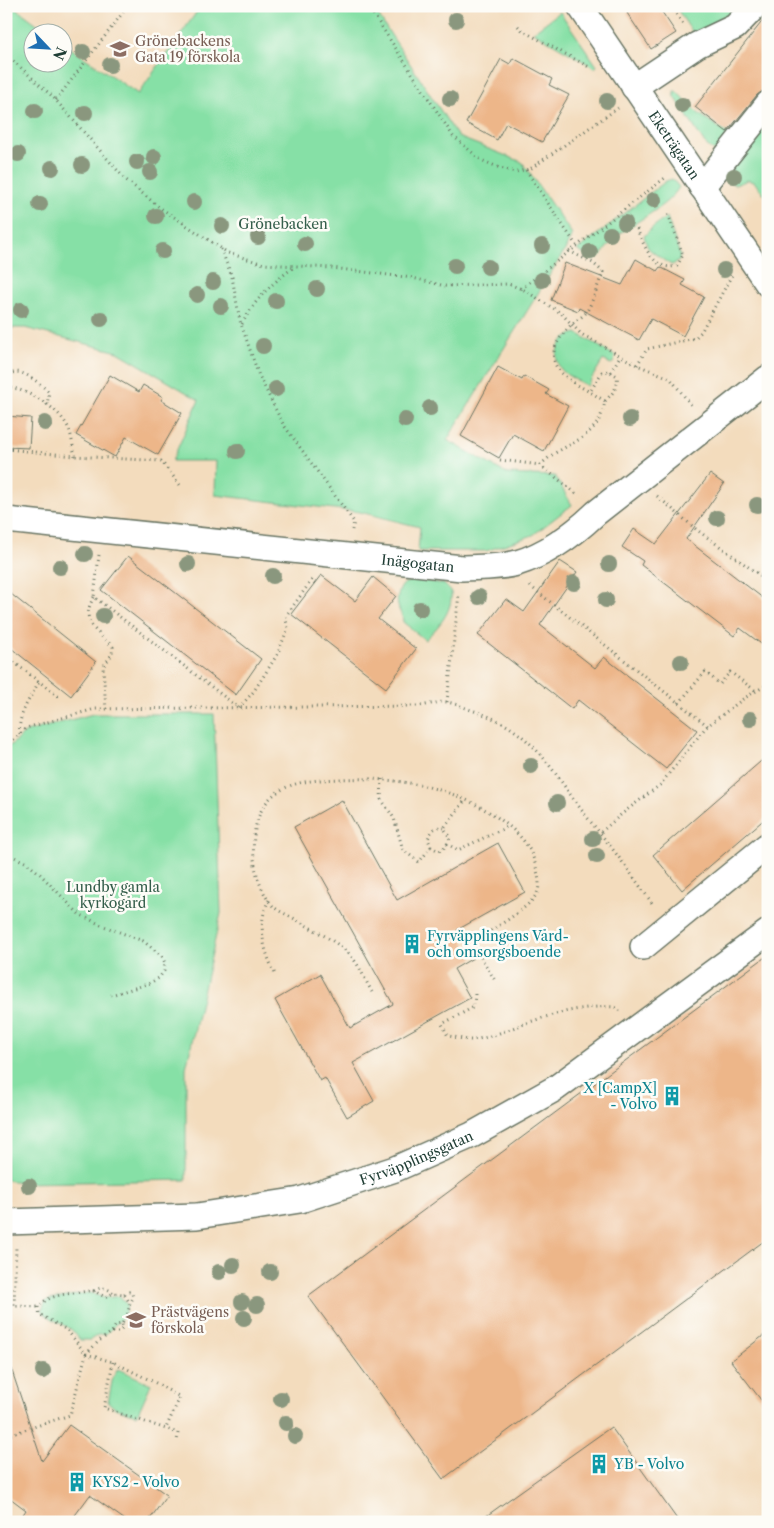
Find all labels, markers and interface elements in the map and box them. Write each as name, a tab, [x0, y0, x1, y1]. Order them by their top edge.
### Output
north arrow	[22, 22, 72, 72]
place label: Grönebackens Gata 19 förskola	[135, 32, 241, 66]
school or university icon: Grönebackens Gata 19 förskola	[109, 38, 131, 60]
text: N	[49, 44, 71, 63]
street label: Eketrägatan	[645, 107, 704, 183]
park label: Grönebacken	[238, 215, 328, 233]
street label: Inägogatan	[380, 551, 455, 576]
park label: Lundby gamla kyrkogård	[66, 878, 160, 912]
place label: Fyrväpplingens Vård- och omsorgsboende	[427, 927, 569, 961]
building icon: Fyrväpplingens Vård- och omsorgsboende	[401, 933, 423, 955]
place label: X [CampX] - Volvo	[582, 1079, 657, 1113]
building icon: X [CampX] - Volvo	[661, 1085, 683, 1107]
street label: Fyrväpplingsgatan	[357, 1127, 476, 1189]
place label: Prästvägens förskola	[151, 1303, 229, 1337]
school or university icon: Prästvägens förskola	[125, 1309, 147, 1331]
building icon: YB - Volvo	[588, 1453, 610, 1475]
place label: YB - Volvo	[613, 1455, 684, 1473]
building icon: KYS2 - Volvo	[66, 1471, 88, 1493]
place label: KYS2 - Volvo	[92, 1473, 180, 1491]

